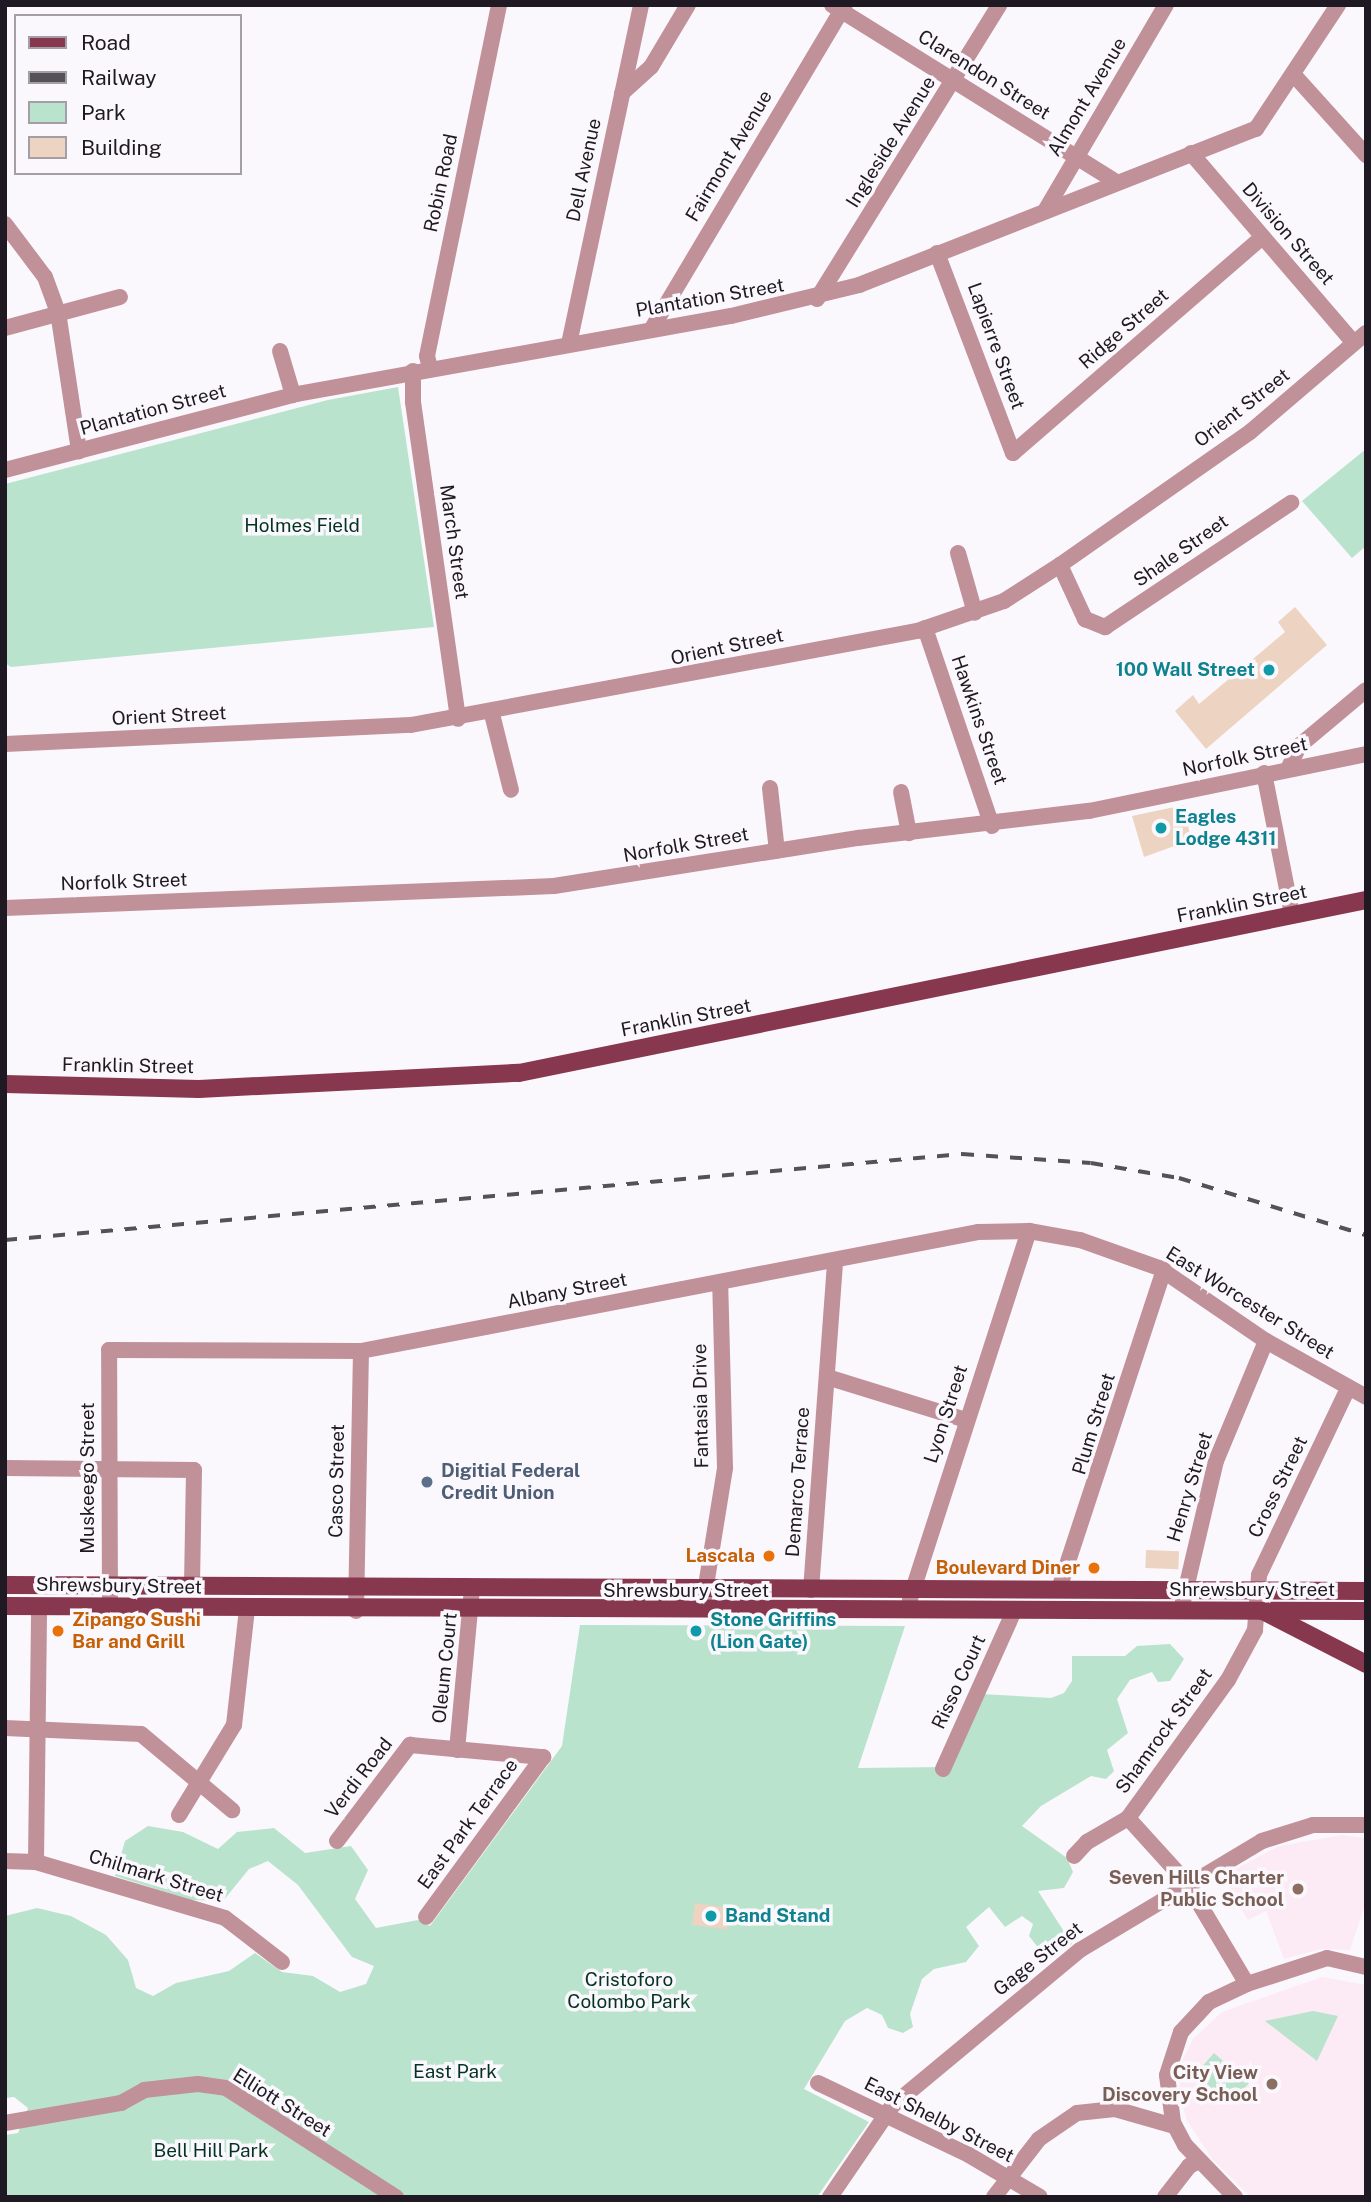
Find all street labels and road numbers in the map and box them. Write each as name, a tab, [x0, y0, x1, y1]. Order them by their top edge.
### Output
street label: Clarendon Street	[914, 25, 1054, 125]
street label: Almont Avenue	[1043, 34, 1131, 160]
street label: Ingleside Avenue	[841, 72, 941, 212]
street label: Fairmont Avenue	[681, 86, 777, 226]
street label: Dell Avenue	[562, 116, 606, 224]
street label: Robin Road	[419, 132, 463, 234]
street label: Division Street	[1237, 178, 1339, 290]
street label: Plantation Street	[634, 274, 786, 322]
street label: Lapierre Street	[962, 279, 1030, 413]
street label: Ridge Street	[1075, 284, 1173, 374]
street label: Orient Street	[1190, 364, 1294, 452]
street label: Plantation Street	[78, 380, 228, 440]
street label: March Street	[435, 483, 473, 601]
street label: Shale Street	[1129, 510, 1233, 592]
street label: Orient Street	[668, 624, 786, 670]
street label: Hawkins Street	[946, 652, 1012, 788]
street label: Orient Street	[111, 702, 227, 730]
street label: Norfolk Street	[1180, 733, 1310, 781]
street label: Norfolk Street	[621, 823, 751, 867]
street label: Norfolk Street	[60, 868, 188, 896]
street label: Franklin Street	[1175, 880, 1309, 928]
street label: Franklin Street	[619, 994, 753, 1042]
street label: Franklin Street	[62, 1053, 194, 1079]
street label: East Worcester Street	[1161, 1242, 1339, 1364]
street label: Albany Street	[505, 1268, 629, 1314]
street label: Fantasia Drive	[689, 1343, 713, 1469]
street label: Lyon Street	[919, 1362, 973, 1466]
street label: Plum Street	[1068, 1370, 1120, 1478]
street label: Muskeego Street	[77, 1402, 99, 1554]
street label: Demarco Terrace	[781, 1406, 815, 1558]
street label: Casco Street	[325, 1424, 349, 1538]
street label: Henry Street	[1162, 1429, 1218, 1545]
street label: Cross Street	[1244, 1432, 1312, 1542]
street label: Shrewsbury Street	[36, 1573, 202, 1599]
street label: Shrewsbury Street	[1169, 1579, 1335, 1601]
street label: Shrewsbury Street	[603, 1580, 769, 1602]
street label: Oleum Court	[428, 1611, 462, 1725]
street label: Risso Court	[927, 1631, 991, 1733]
street label: Shamrock Street	[1111, 1664, 1217, 1798]
street label: Verdi Road	[321, 1733, 397, 1823]
street label: East Park Terrace	[413, 1754, 523, 1894]
street label: Chilmark Street	[86, 1845, 226, 1907]
street label: Gage Street	[989, 1917, 1087, 2001]
street label: Elliott Street	[229, 2064, 335, 2142]
street label: East Shelby Street	[860, 2072, 1018, 2168]

